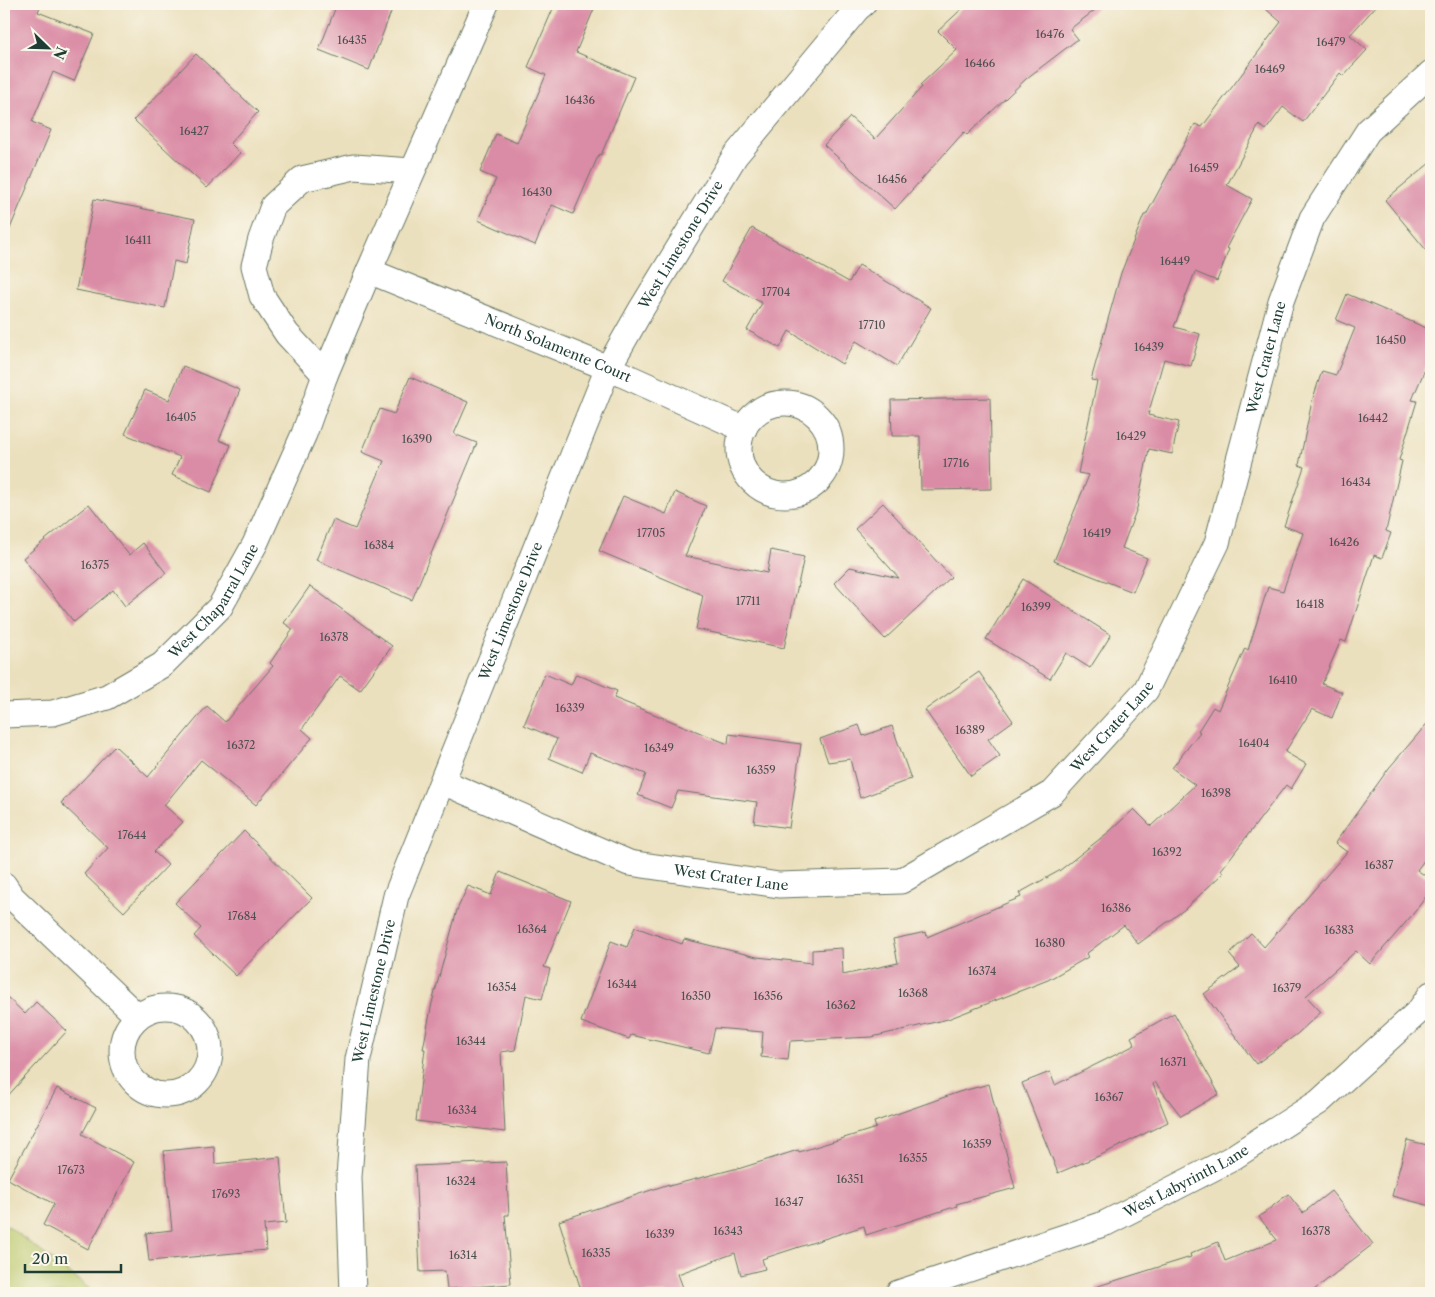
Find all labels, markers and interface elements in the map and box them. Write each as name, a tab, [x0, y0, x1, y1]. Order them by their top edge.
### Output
north arrow	[22, 22, 72, 72]
house number: 16476	[1035, 27, 1065, 41]
house number: 16435	[337, 33, 367, 47]
house number: 16479	[1316, 35, 1346, 49]
text: N	[49, 44, 71, 62]
house number: 16466	[965, 56, 996, 70]
house number: 16469	[1255, 62, 1285, 76]
house number: 16436	[565, 93, 596, 107]
house number: 16427	[179, 124, 209, 138]
house number: 16459	[1189, 161, 1219, 175]
house number: 16456	[877, 172, 907, 186]
street label: West Limestone Drive	[634, 177, 727, 313]
house number: 16430	[522, 185, 552, 199]
house number: 16411	[125, 233, 152, 247]
house number: 16449	[1160, 254, 1190, 268]
house number: 17704	[762, 285, 790, 299]
street label: West Crater Lane	[1242, 299, 1290, 417]
street label: North Solamente Court	[482, 310, 634, 386]
house number: 17710	[858, 318, 886, 332]
house number: 16450	[1376, 333, 1406, 347]
house number: 16439	[1134, 340, 1164, 354]
house number: 16405	[166, 410, 196, 424]
house number: 16442	[1358, 411, 1388, 425]
house number: 16429	[1116, 429, 1146, 443]
house number: 16390	[402, 432, 432, 446]
house number: 17716	[943, 456, 970, 470]
house number: 16434	[1341, 475, 1371, 489]
house number: 17705	[637, 526, 665, 540]
house number: 16419	[1083, 526, 1111, 540]
house number: 16426	[1329, 535, 1360, 549]
house number: 16384	[364, 538, 394, 552]
street label: West Limestone Drive	[474, 539, 546, 684]
street label: West Chaparral Lane	[164, 540, 262, 663]
house number: 16375	[81, 558, 109, 572]
house number: 17711	[736, 594, 761, 608]
house number: 16418	[1296, 597, 1324, 611]
house number: 16399	[1021, 600, 1051, 614]
house number: 16378	[319, 630, 349, 644]
house number: 16410	[1268, 673, 1298, 687]
street label: West Crater Lane	[1066, 679, 1158, 776]
house number: 16339	[555, 701, 585, 715]
house number: 16389	[955, 723, 985, 737]
house number: 16404	[1239, 736, 1269, 750]
house number: 16372	[227, 738, 255, 752]
house number: 16349	[644, 741, 674, 755]
house number: 16359	[746, 763, 776, 777]
house number: 16398	[1201, 786, 1231, 800]
house number: 17644	[118, 828, 146, 842]
house number: 16392	[1152, 845, 1182, 859]
house number: 16387	[1364, 858, 1394, 872]
street label: West Crater Lane	[671, 860, 789, 894]
house number: 16386	[1101, 901, 1132, 915]
house number: 17684	[227, 909, 257, 923]
street label: West Limestone Drive	[348, 917, 399, 1066]
house number: 16364	[517, 922, 547, 936]
house number: 16383	[1324, 923, 1354, 937]
house number: 16380	[1035, 936, 1065, 950]
house number: 16374	[968, 964, 996, 978]
house number: 16344	[607, 977, 637, 991]
house number: 16354	[487, 980, 517, 994]
house number: 16379	[1273, 981, 1302, 995]
house number: 16368	[898, 986, 928, 1000]
house number: 16350	[681, 989, 711, 1003]
house number: 16356	[753, 989, 783, 1003]
house number: 16362	[826, 998, 856, 1012]
house number: 16344	[456, 1034, 486, 1048]
house number: 16371	[1159, 1055, 1187, 1069]
house number: 16367	[1095, 1090, 1124, 1104]
house number: 16334	[447, 1103, 477, 1117]
house number: 16359	[962, 1137, 992, 1151]
street label: West Labyrinth Lane	[1120, 1141, 1252, 1222]
house number: 16355	[898, 1151, 928, 1165]
house number: 17673	[57, 1163, 85, 1177]
house number: 16351	[836, 1172, 864, 1186]
house number: 16324	[446, 1174, 476, 1188]
house number: 17693	[212, 1187, 240, 1201]
house number: 16347	[775, 1195, 804, 1209]
house number: 16343	[713, 1224, 743, 1238]
house number: 16378	[1301, 1224, 1331, 1238]
house number: 16339	[645, 1227, 675, 1241]
scale bar	[25, 1242, 121, 1274]
house number: 16335	[581, 1246, 611, 1260]
house number: 16314	[449, 1248, 477, 1262]
text: 20 m	[32, 1249, 68, 1268]

